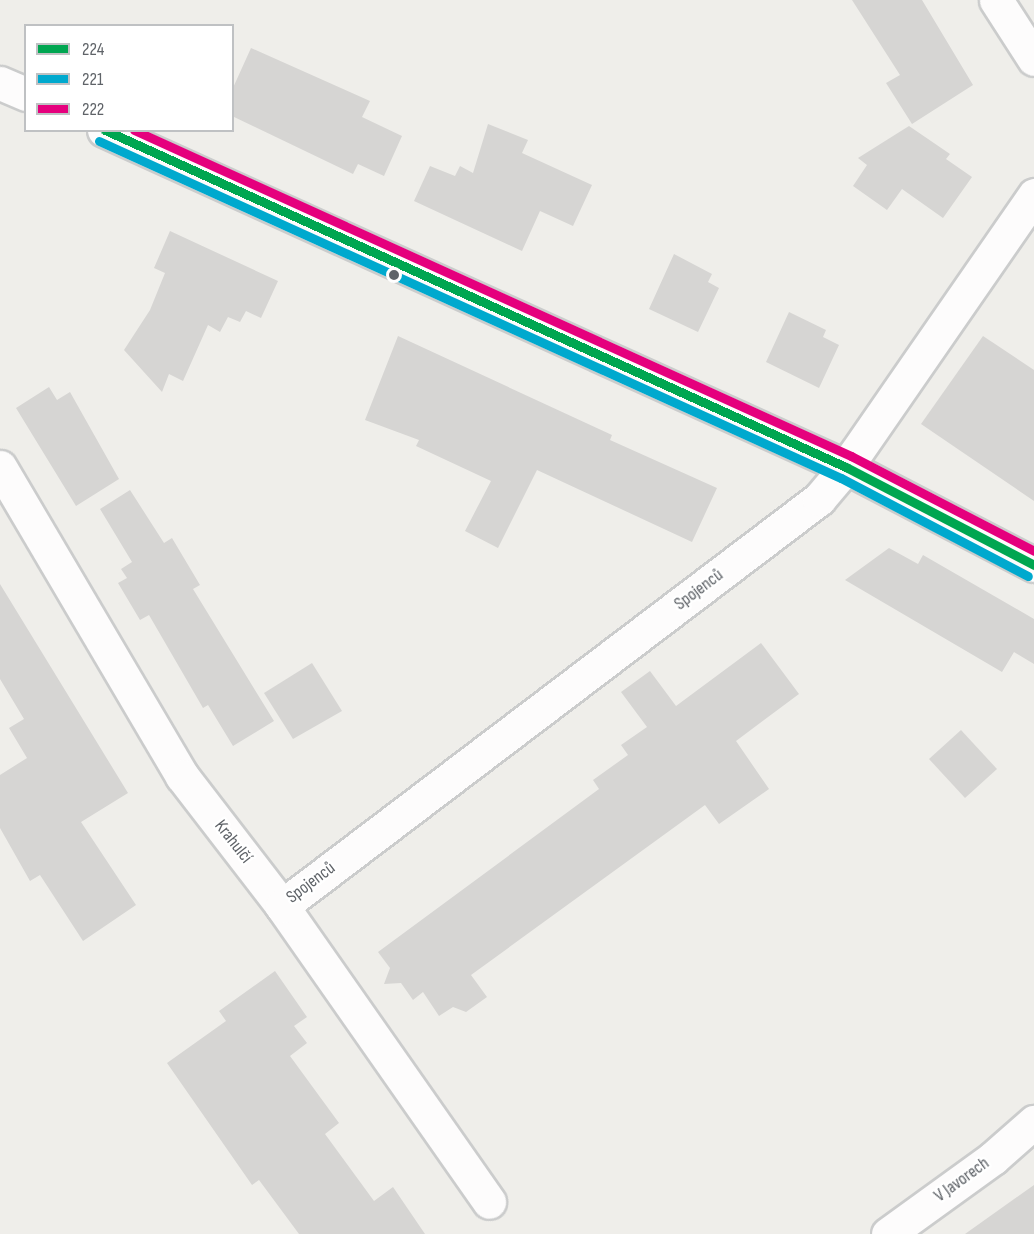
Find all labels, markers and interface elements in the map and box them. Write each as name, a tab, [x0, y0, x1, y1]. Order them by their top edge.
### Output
legend	[24, 24, 234, 132]
text: 224	[82, 39, 104, 60]
text: 221	[82, 69, 103, 90]
text: 222	[82, 99, 104, 120]
unlabelled marker	[388, 269, 400, 281]
street label: Spojenců	[670, 565, 728, 615]
street label: Krahulčí	[209, 816, 257, 868]
street label: Spojenců	[282, 858, 340, 908]
street label: V Javorech	[930, 1153, 994, 1207]

